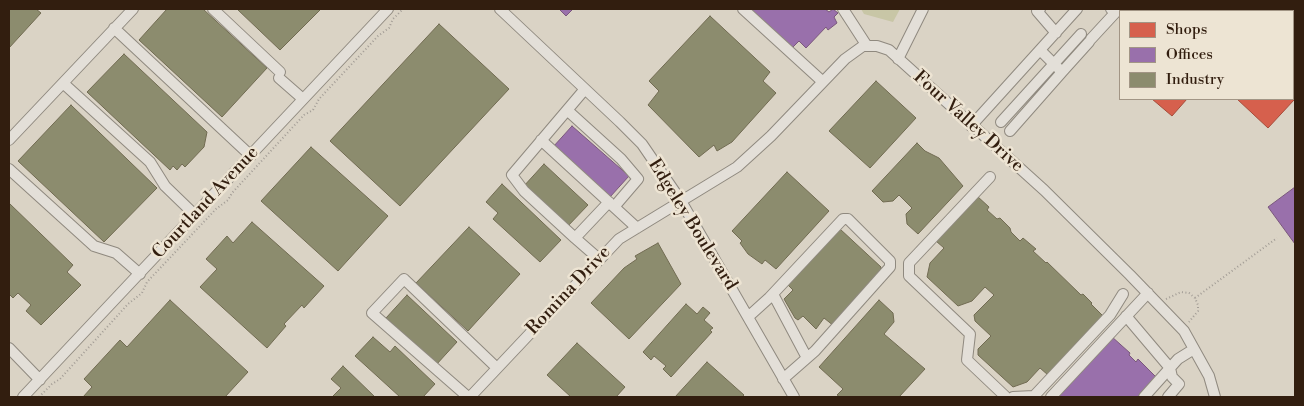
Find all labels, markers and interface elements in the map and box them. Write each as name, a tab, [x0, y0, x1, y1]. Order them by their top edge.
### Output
legend	[1119, 10, 1294, 100]
text: Shops	[1166, 20, 1207, 39]
text: Offices	[1166, 45, 1213, 64]
street label: Four Valley Drive	[908, 67, 1028, 177]
text: Industry	[1166, 70, 1224, 89]
street label: Courtland Avenue	[148, 142, 264, 264]
street label: Edgeley Boulevard	[643, 155, 741, 295]
street label: Romina Drive	[522, 242, 616, 340]

